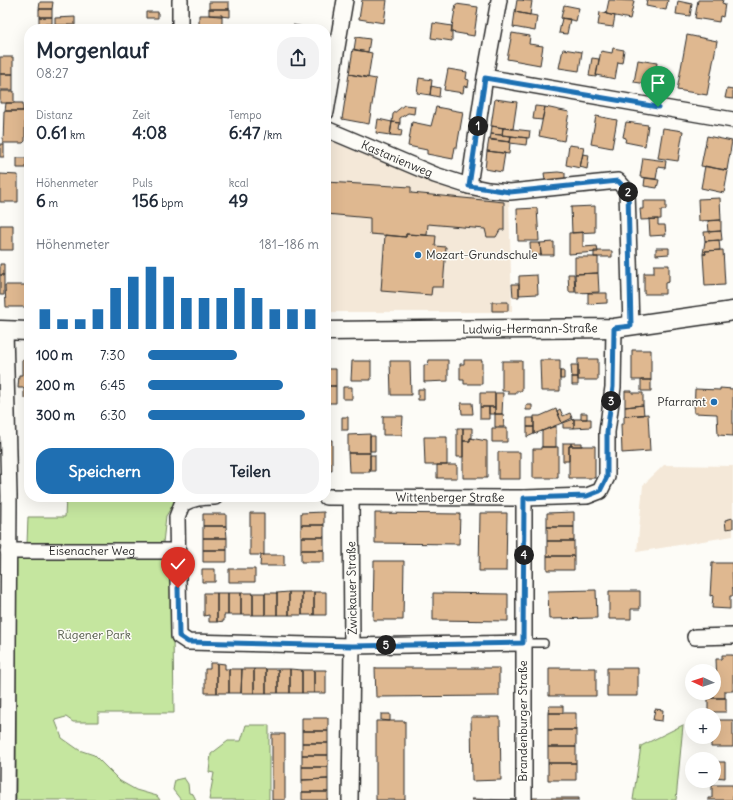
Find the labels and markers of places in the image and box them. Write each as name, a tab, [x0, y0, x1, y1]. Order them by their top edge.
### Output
pin	[641, 66, 675, 107]
pin: 1	[468, 116, 488, 136]
pin: 2	[618, 182, 638, 202]
place label: Mozart-Grundschule	[426, 247, 538, 262]
marker: Mozart-Grundschule	[413, 250, 423, 260]
pin: 3	[601, 391, 621, 411]
place label: Pfarramt	[657, 394, 706, 409]
marker: Pfarramt	[709, 397, 719, 407]
pin: 4	[514, 545, 534, 565]
pin	[161, 547, 195, 588]
pin: 5	[376, 635, 396, 655]

